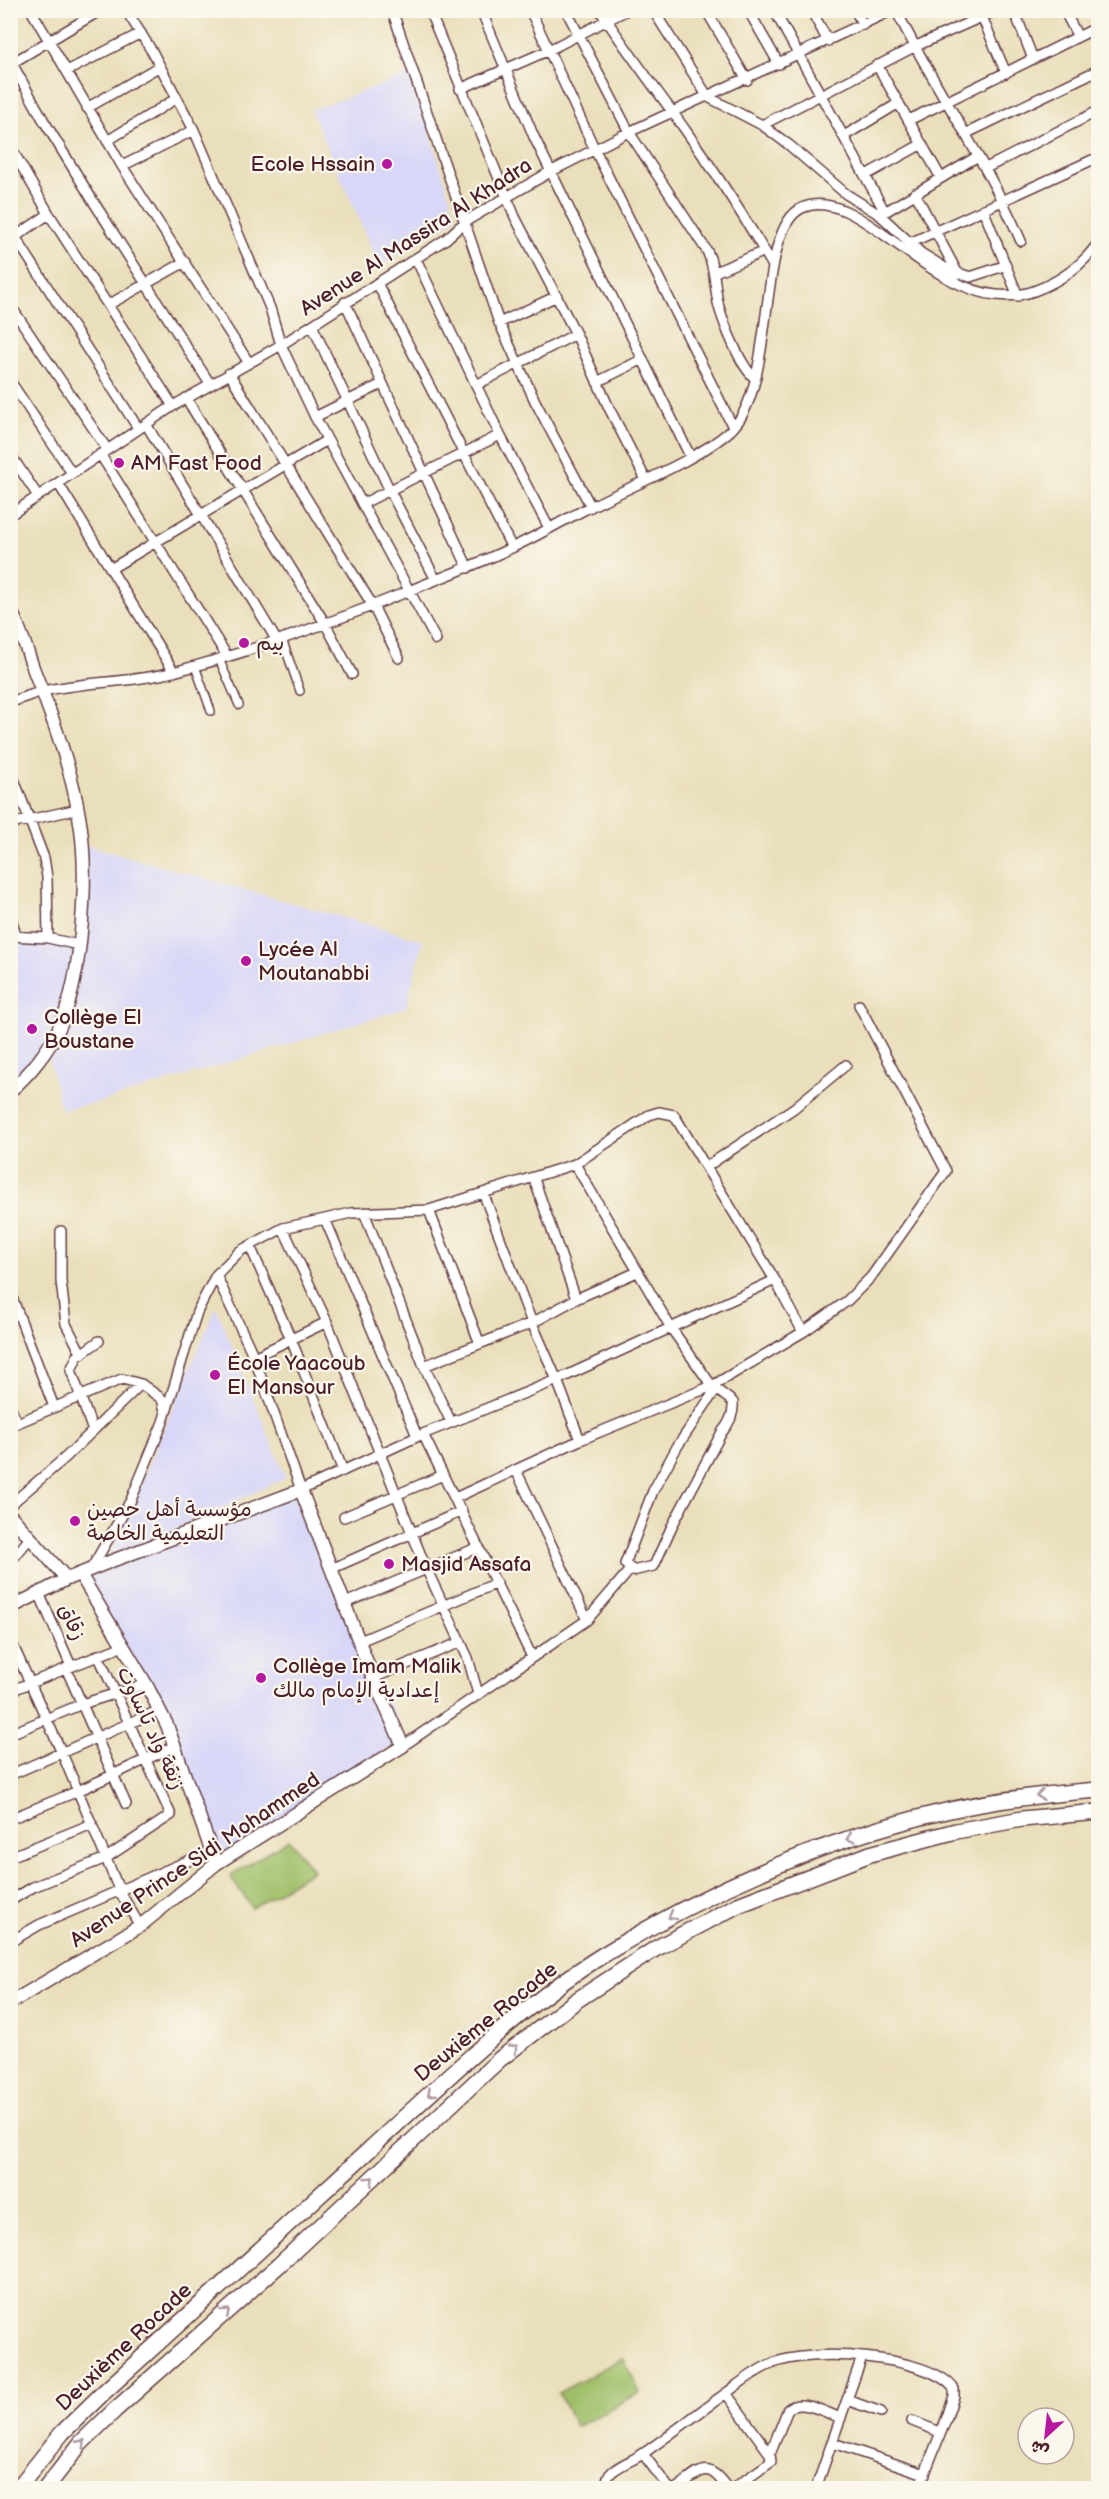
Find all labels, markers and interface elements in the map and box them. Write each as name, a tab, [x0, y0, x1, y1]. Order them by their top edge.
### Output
place label: Ecole Hssain	[251, 152, 375, 177]
street label: Avenue Al Massira Al Khadra	[296, 153, 536, 321]
marker: Ecole Hssain	[380, 157, 394, 171]
place label: AM Fast Food	[131, 451, 262, 476]
marker: AM Fast Food	[112, 456, 126, 470]
place label: بيم	[256, 631, 284, 659]
marker: بيم	[237, 636, 251, 650]
place label: Lycée Al Moutanabbi	[258, 937, 370, 986]
marker: Lycée Al Moutanabbi	[239, 954, 253, 968]
place label: Collège El Boustane	[44, 1005, 142, 1054]
marker: Collège El Boustane	[25, 1022, 39, 1036]
place label: École Yaacoub El Mansour	[227, 1351, 366, 1400]
marker: École Yaacoub El Mansour	[208, 1368, 222, 1382]
place label: مؤسسة أهل حصين التعليمية الخاصة	[87, 1497, 252, 1546]
marker: مؤسسة أهل حصين التعليمية الخاصة	[68, 1514, 82, 1528]
place label: Masjid Assafa	[401, 1552, 531, 1577]
marker: Masjid Assafa	[382, 1557, 396, 1571]
street label: زقاق	[53, 1600, 91, 1644]
place label: Collège Imam Malik إعدادية الإمام مالك	[273, 1654, 461, 1706]
street label: زنقة واد تاساوت	[111, 1662, 190, 1794]
marker: Collège Imam Malik إعدادية الإمام مالك	[254, 1671, 268, 1685]
street label: Avenue Prince Sidi Mohammed	[65, 1767, 325, 1953]
one-way arrow	[1036, 1788, 1045, 1801]
one-way arrow	[846, 1830, 856, 1843]
one-way arrow	[668, 1909, 678, 1921]
street label: Deuxième Rocade	[410, 1957, 562, 2087]
one-way arrow	[507, 2045, 518, 2056]
one-way arrow	[427, 2086, 438, 2097]
one-way arrow	[363, 2176, 374, 2187]
street label: Deuxième Rocade	[51, 2278, 197, 2416]
one-way arrow	[220, 2308, 230, 2319]
north arrow	[1016, 2406, 1076, 2466]
text: ش	[1028, 2436, 1052, 2460]
one-way arrow	[75, 2439, 86, 2449]

